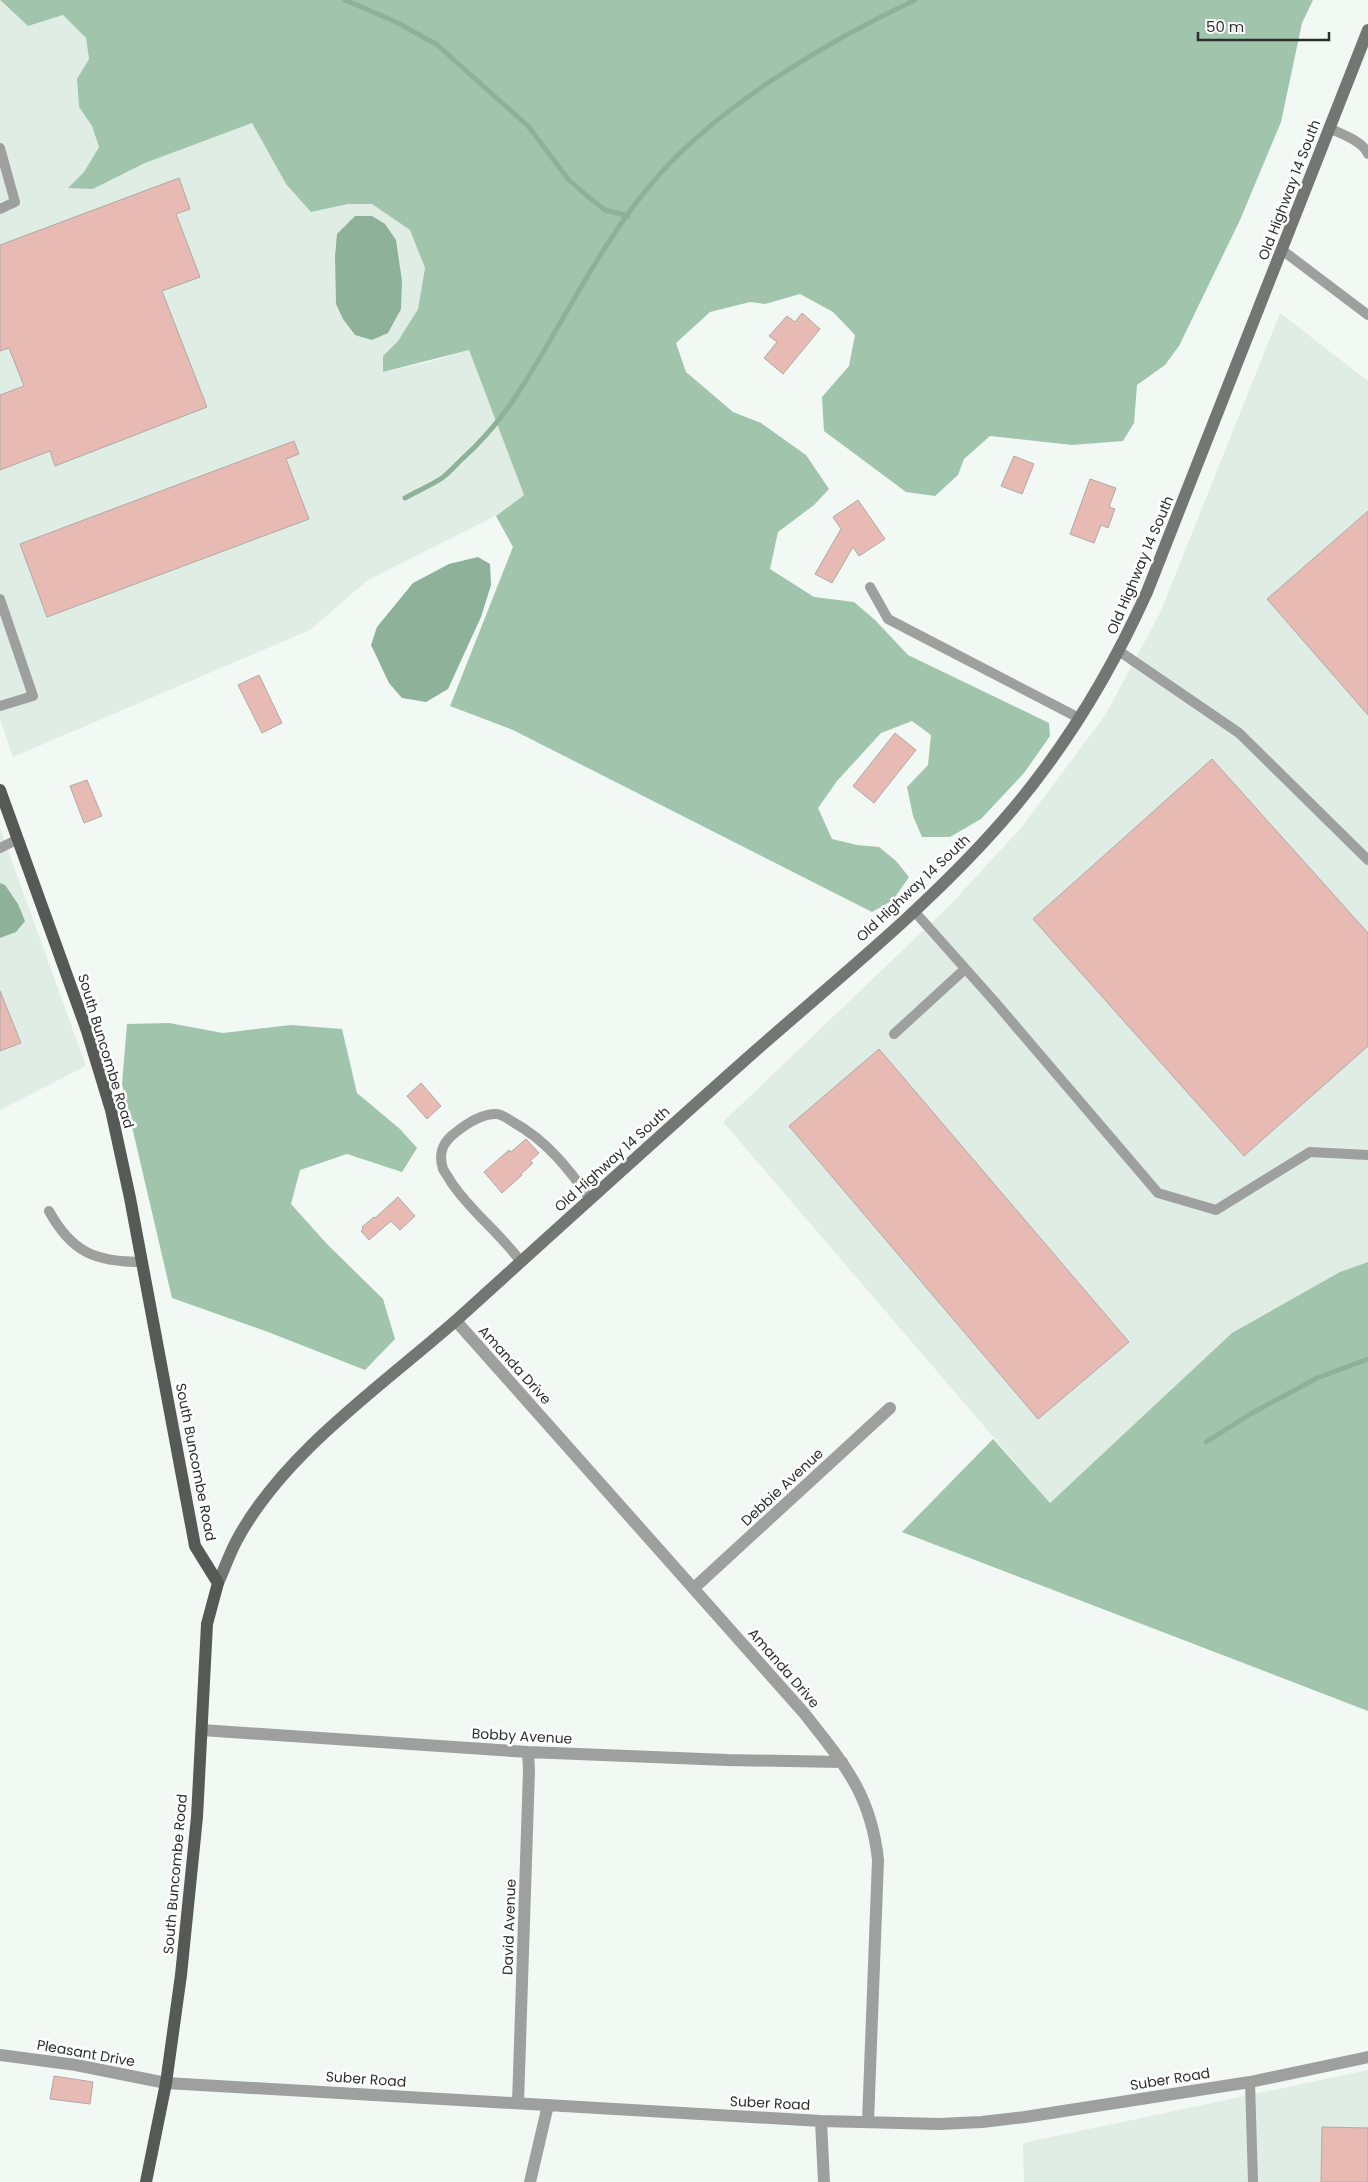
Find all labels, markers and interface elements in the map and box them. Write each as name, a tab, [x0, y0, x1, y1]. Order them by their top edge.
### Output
scale bar	[1198, 10, 1329, 42]
text: 50 m	[1206, 16, 1244, 37]
street label: Old Highway 14 South	[1253, 117, 1325, 263]
street label: Old Highway 14 South	[1102, 493, 1178, 637]
street label: Old Highway 14 South	[852, 830, 974, 946]
street label: South Buncombe Road	[73, 971, 139, 1131]
street label: Old Highway 14 South	[550, 1102, 674, 1216]
street label: Amanda Drive	[474, 1321, 556, 1409]
street label: South Buncombe Road	[171, 1381, 221, 1543]
street label: Debbie Avenue	[736, 1443, 828, 1530]
street label: Amanda Drive	[744, 1624, 825, 1713]
street label: Bobby Avenue	[471, 1723, 573, 1749]
street label: South Buncombe Road	[158, 1793, 192, 1955]
street label: David Avenue	[497, 1878, 521, 1976]
street label: Pleasant Drive	[35, 2035, 137, 2072]
street label: Suber Road	[1129, 2063, 1211, 2095]
street label: Suber Road	[325, 2066, 407, 2092]
street label: Suber Road	[729, 2091, 811, 2115]

